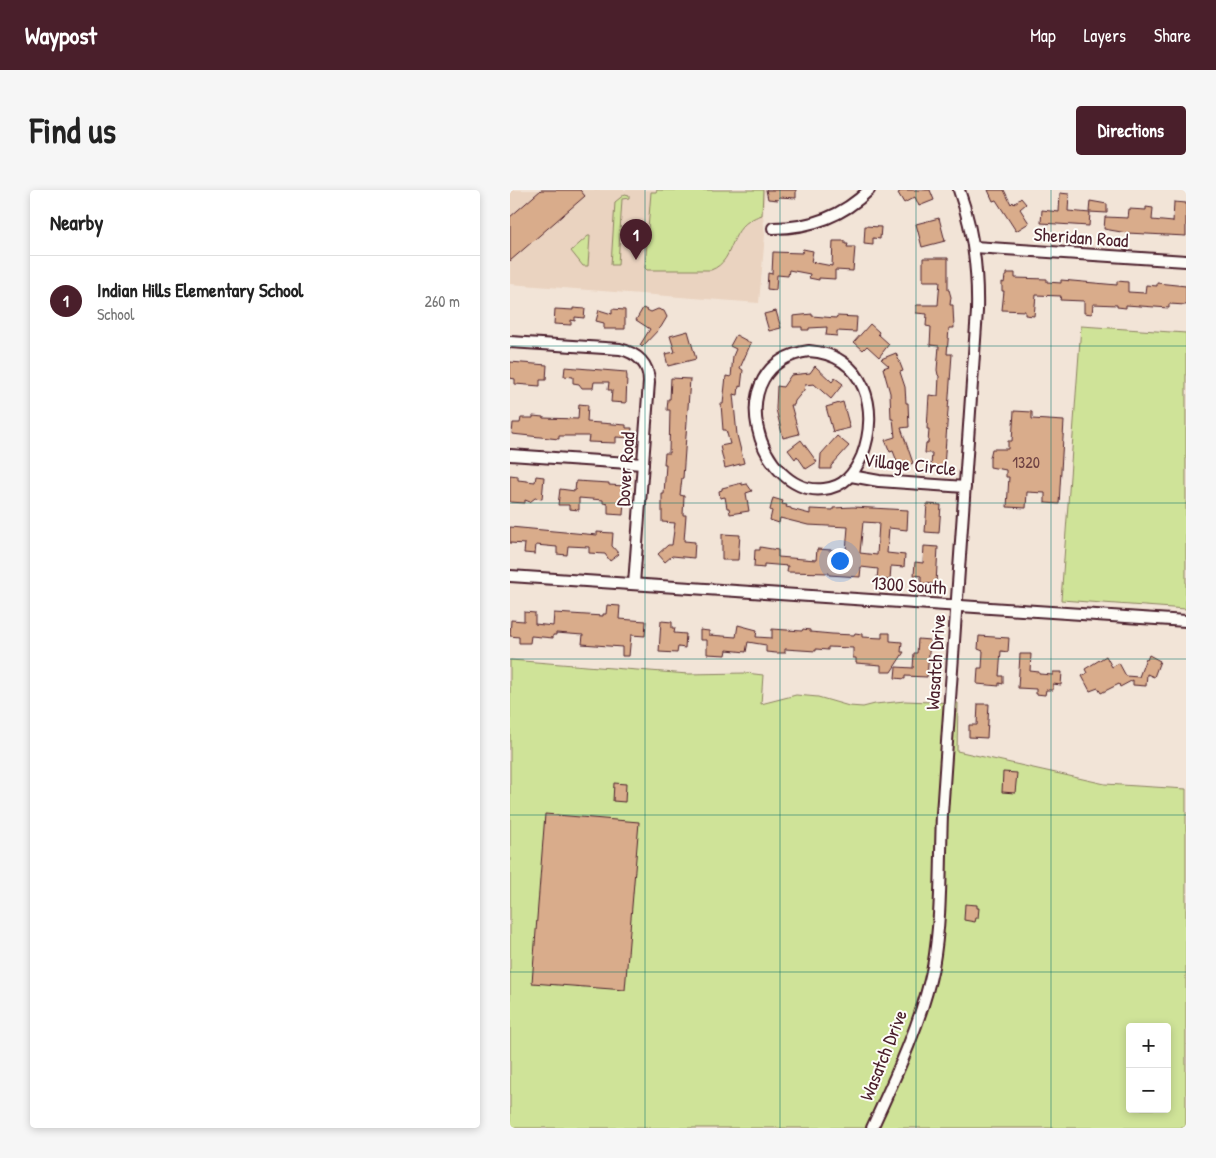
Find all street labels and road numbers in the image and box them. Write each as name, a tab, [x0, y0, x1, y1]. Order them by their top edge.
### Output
street label: Sheridan Road	[1033, 221, 1130, 253]
street label: Dover Road	[609, 430, 641, 507]
street label: Village Circle	[862, 446, 958, 482]
street label: 1300 South	[871, 569, 947, 601]
street label: Wasatch Drive	[919, 613, 951, 711]
street label: Wasatch Drive	[853, 1005, 913, 1104]

